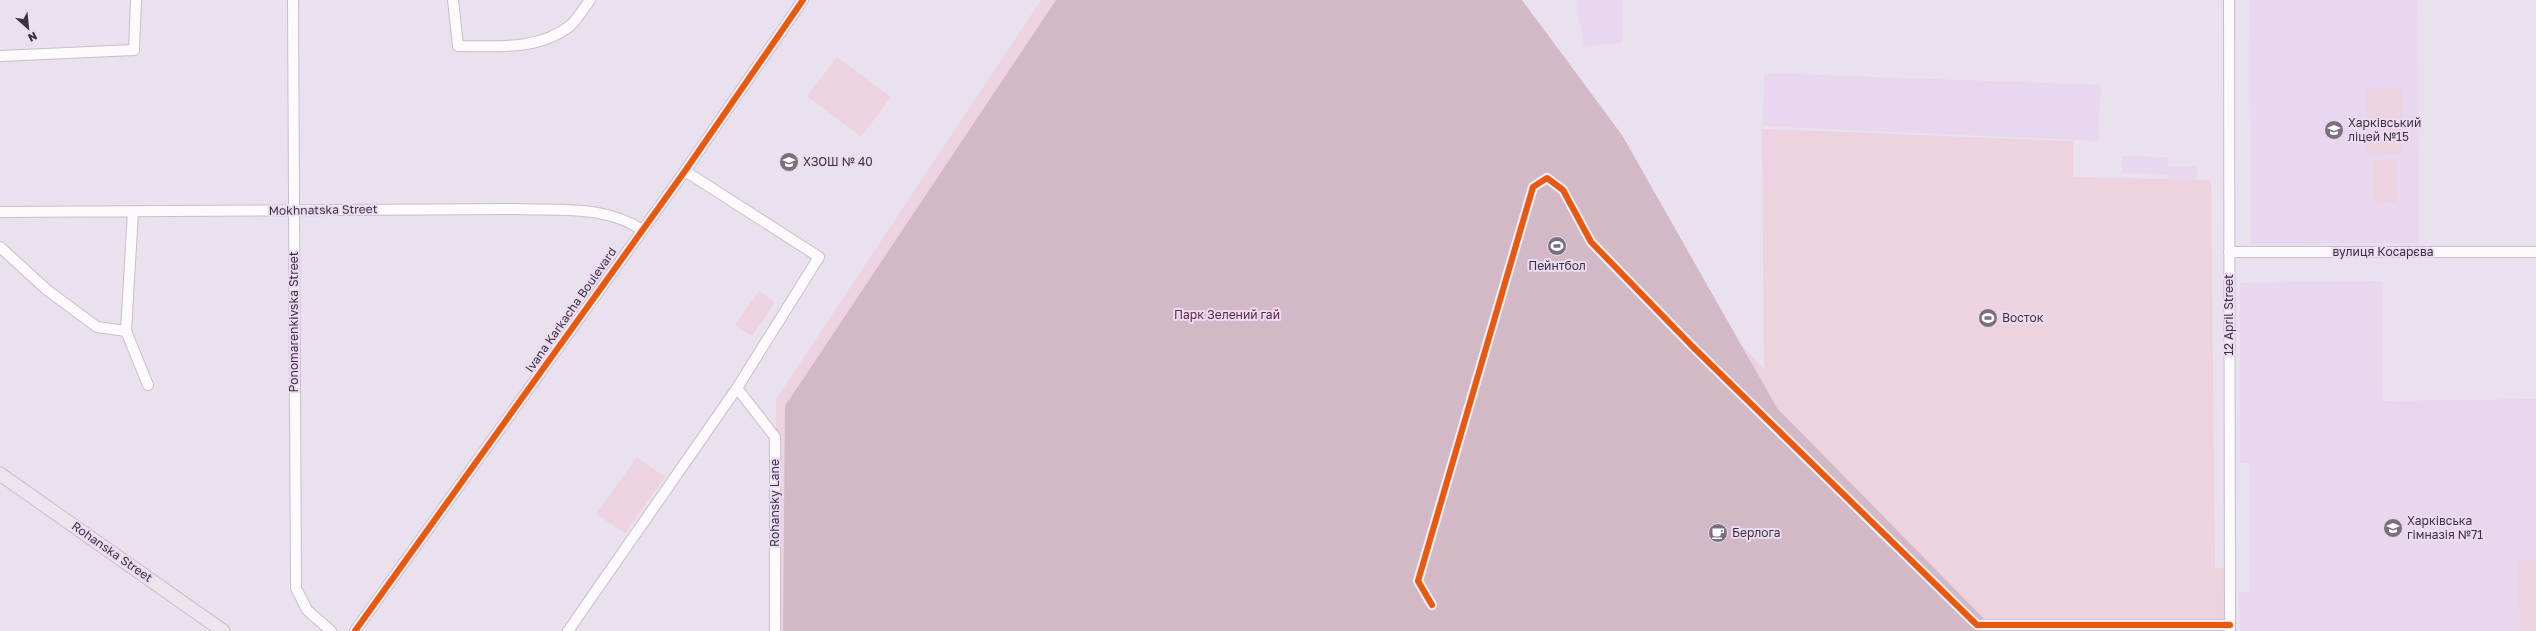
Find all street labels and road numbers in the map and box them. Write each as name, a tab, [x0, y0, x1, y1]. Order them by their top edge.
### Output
street label: Mokhnatska Street	[268, 201, 378, 218]
street label: Ivana Karkacha Boulevard	[522, 244, 619, 375]
street label: вулиця Косарєва	[2333, 244, 2433, 259]
street label: Ponomarenkivska Street	[286, 251, 301, 392]
street label: 12 April Street	[2221, 274, 2236, 356]
street label: Rohansky Lane	[767, 459, 782, 547]
street label: Rohanska Street	[69, 518, 156, 585]

